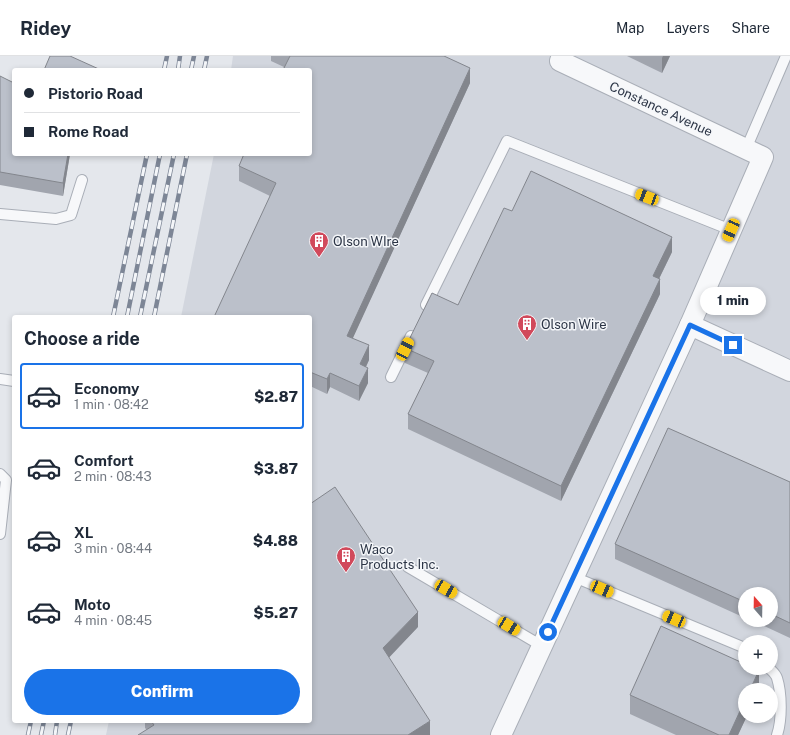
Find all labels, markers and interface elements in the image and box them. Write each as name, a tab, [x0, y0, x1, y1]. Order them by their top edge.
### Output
text: Ridey	[20, 17, 71, 39]
text: Map	[616, 20, 644, 36]
text: Layers	[666, 20, 710, 36]
text: Share	[732, 20, 770, 36]
street label: Constance Avenue	[607, 79, 715, 139]
text: Pistorio Road	[48, 85, 143, 102]
text: Rome Road	[48, 123, 129, 140]
car	[634, 187, 660, 207]
car	[721, 217, 741, 243]
building icon: Olson WIre	[308, 230, 330, 258]
place label: Olson WIre	[333, 234, 399, 249]
callout: 1 min	[700, 287, 766, 315]
text: 1 min	[717, 293, 749, 308]
building icon: Olson Wire	[516, 313, 538, 341]
place label: Olson Wire	[541, 317, 607, 332]
text: Choose a ride	[24, 328, 140, 349]
car	[394, 336, 416, 362]
route end	[724, 336, 742, 354]
icon: car	[26, 378, 62, 414]
text: Economy	[74, 380, 139, 397]
text: $2.87	[254, 388, 298, 405]
text: 1 min · 08:42	[74, 397, 149, 412]
icon: car	[26, 450, 62, 486]
text: Comfort	[74, 452, 134, 469]
text: $3.87	[254, 460, 298, 477]
text: 2 min · 08:43	[74, 469, 152, 484]
icon: car	[26, 522, 62, 558]
text: XL	[74, 524, 93, 541]
text: $4.88	[253, 532, 298, 549]
text: 3 min · 08:44	[74, 541, 152, 556]
place label: Waco Products Inc.	[360, 542, 439, 572]
building icon: Waco Products Inc.	[335, 545, 357, 573]
car	[433, 578, 459, 600]
car	[589, 579, 615, 599]
north arrow	[738, 587, 778, 627]
map controls	[738, 587, 778, 723]
icon: car	[26, 594, 62, 630]
text: Moto	[74, 596, 111, 613]
text: $5.27	[253, 604, 298, 621]
car	[661, 609, 687, 629]
text: 4 min · 08:45	[74, 613, 152, 628]
car	[496, 615, 522, 637]
route start	[539, 623, 557, 641]
button: +	[738, 635, 778, 675]
button: Confirm	[24, 669, 300, 715]
button: −	[738, 683, 778, 723]

